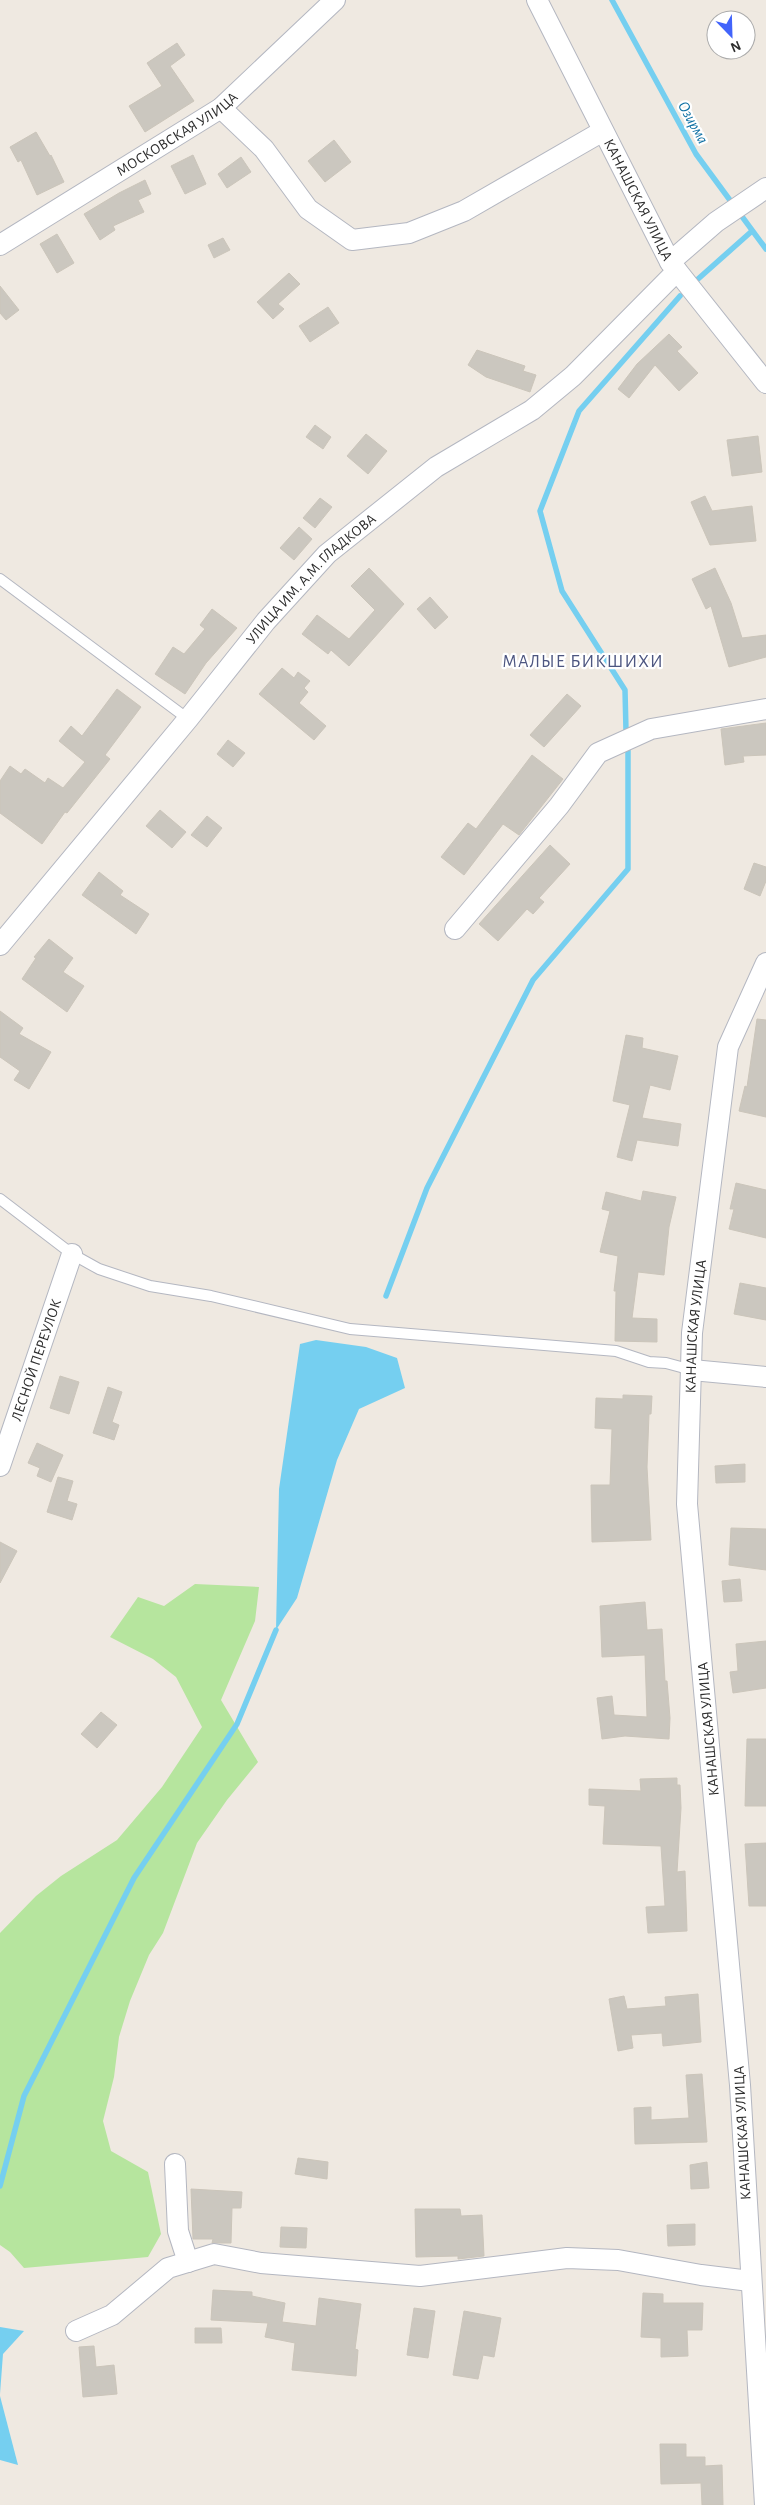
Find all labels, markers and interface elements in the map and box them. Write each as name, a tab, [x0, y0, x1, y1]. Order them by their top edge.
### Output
north arrow	[706, 10, 756, 60]
text: N	[728, 38, 743, 54]
street label: МОСКОВСКАЯ УЛИЦА	[114, 89, 241, 179]
water label: Озирма	[674, 98, 711, 147]
street label: КАНАШСКАЯ УЛИЦА	[601, 137, 675, 263]
street label: УЛИЦА ИМ. А.М. ГЛАДКОВА	[244, 511, 379, 647]
district label: МАЛЫЕ БИКШИХИ	[502, 653, 664, 671]
street label: КАНАШСКАЯ УЛИЦА	[683, 1259, 709, 1394]
street label: ЛЕСНОЙ ПЕРЕУЛОК	[9, 1297, 64, 1423]
street label: КАНАШСКАЯ УЛИЦА	[695, 1661, 722, 1796]
street label: КАНАШСКАЯ УЛИЦА	[731, 2065, 754, 2200]

